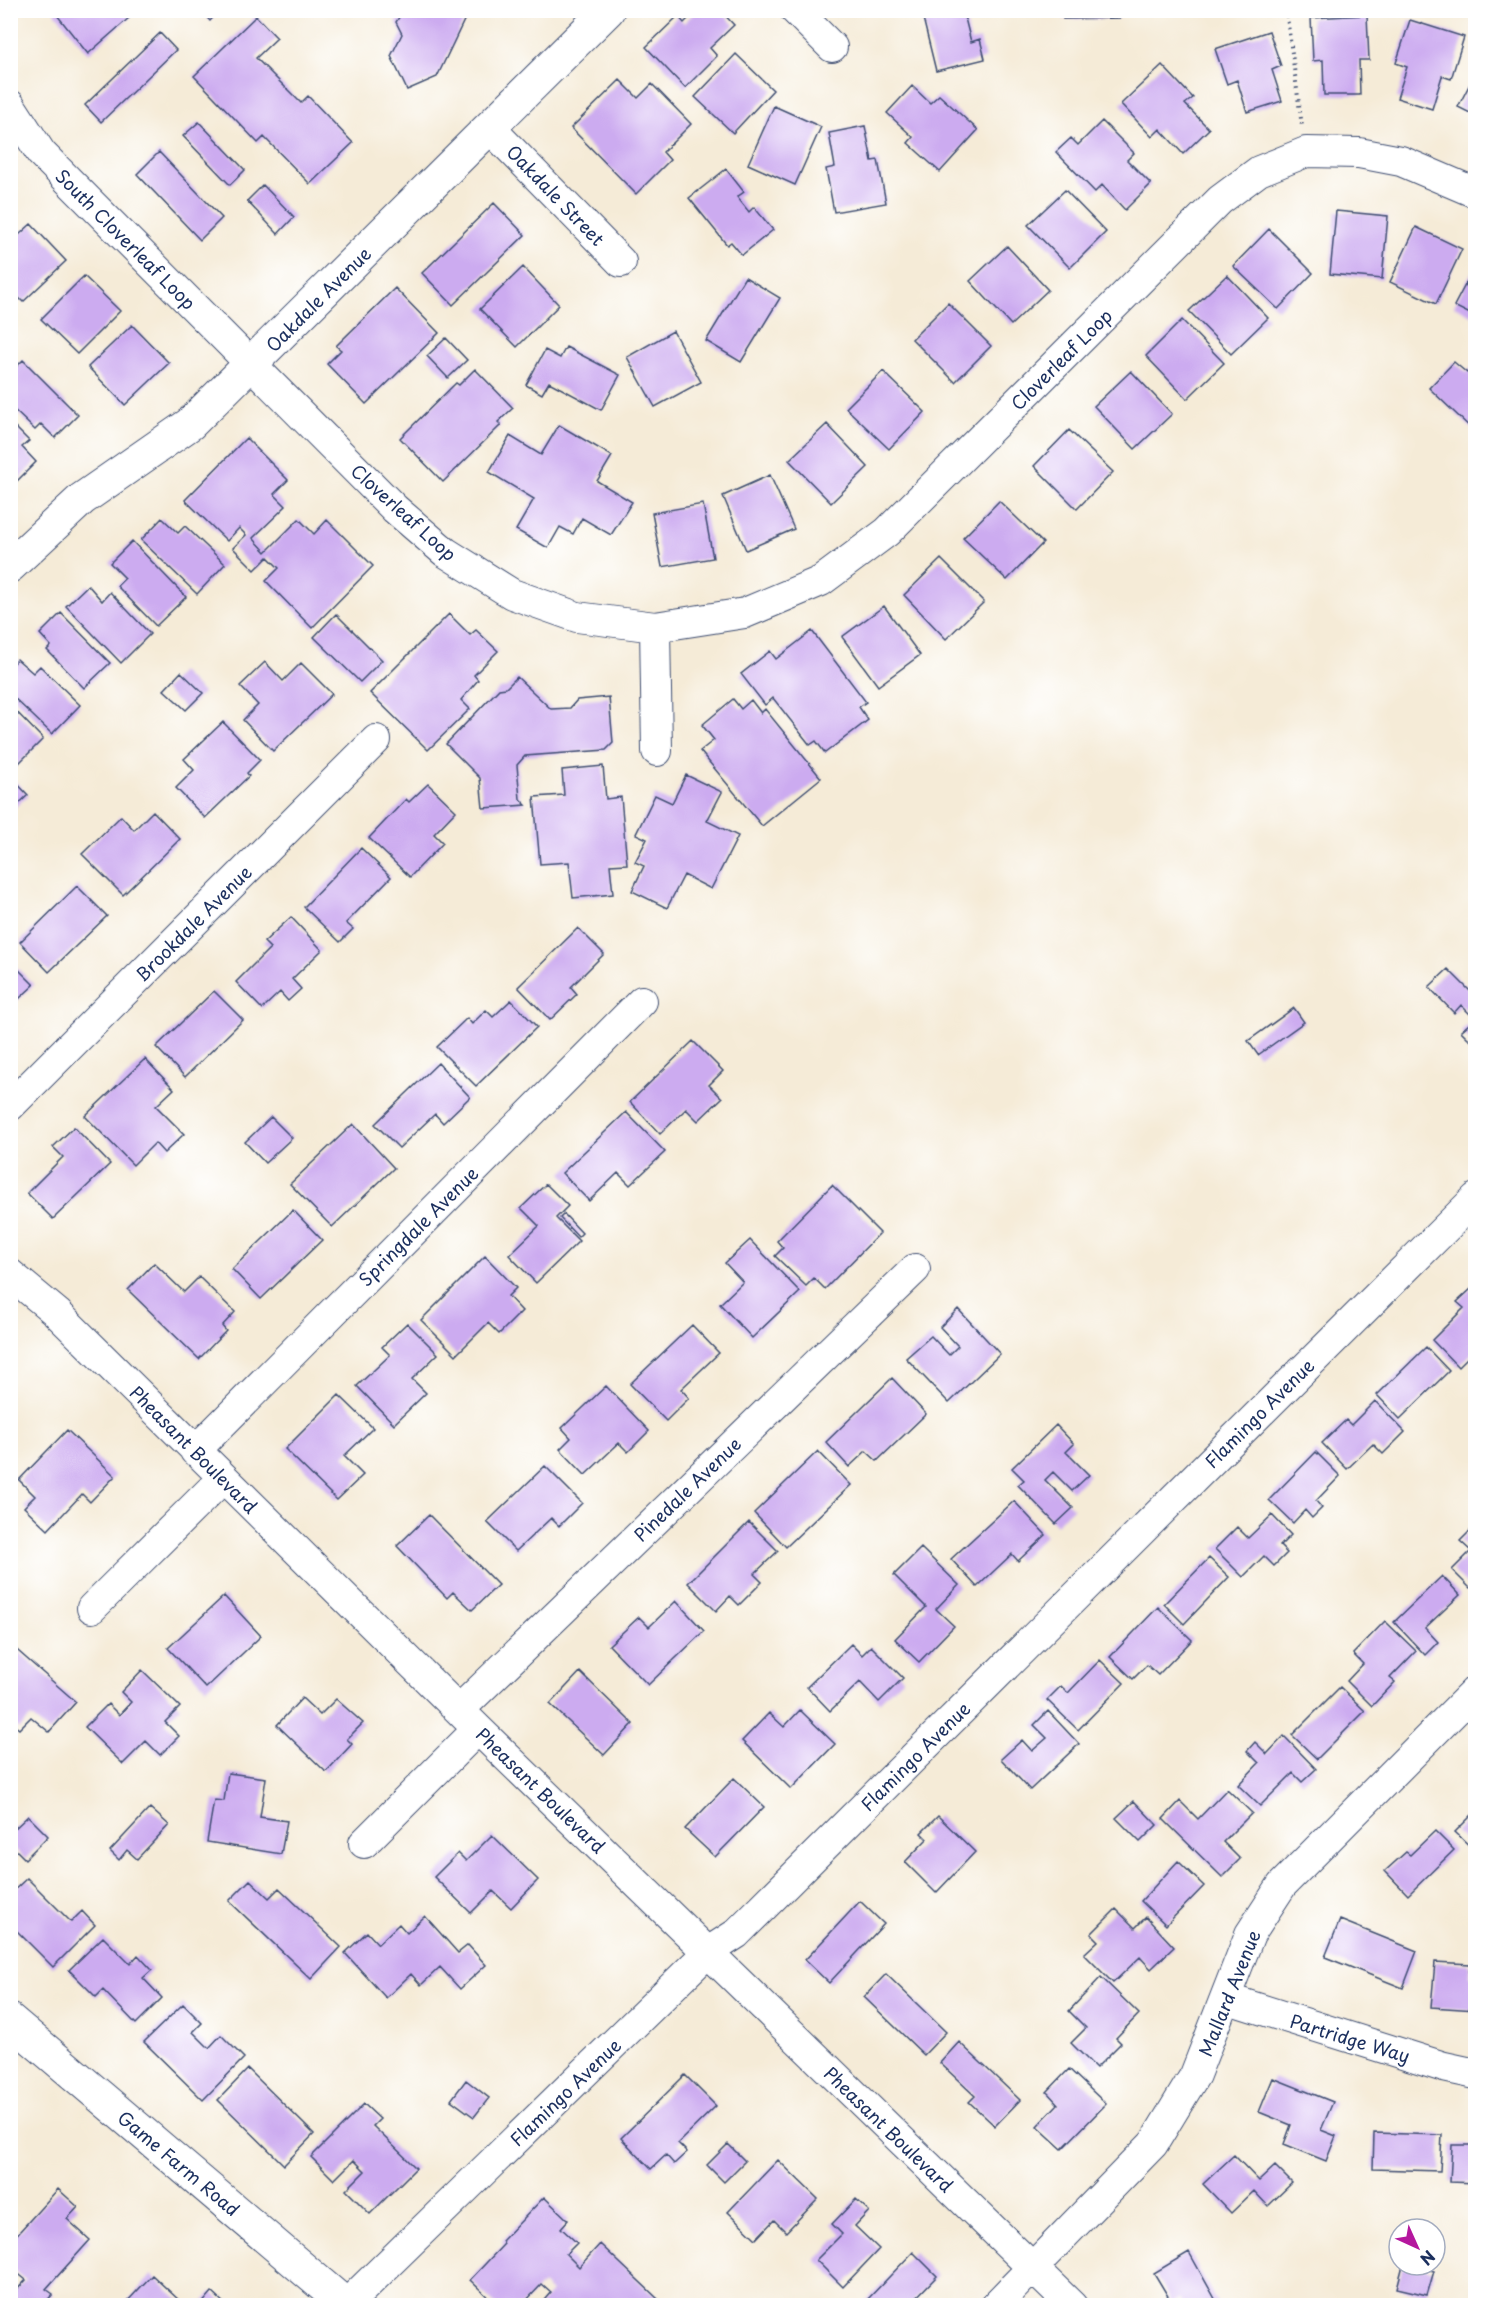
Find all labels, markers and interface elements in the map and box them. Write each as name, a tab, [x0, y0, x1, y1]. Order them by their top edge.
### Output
street label: Oakdale Street	[501, 138, 611, 252]
street label: South Cloverleaf Loop	[50, 163, 202, 315]
street label: Oakdale Avenue	[259, 240, 377, 358]
street label: Cloverleaf Loop	[1004, 302, 1118, 416]
street label: Cloverleaf Loop	[345, 457, 463, 567]
street label: Brookdale Avenue	[129, 859, 257, 987]
street label: Springdale Avenue	[352, 1160, 484, 1292]
street label: Flamingo Avenue	[1198, 1352, 1320, 1474]
street label: Pheasant Boulevard	[124, 1379, 264, 1519]
street label: Pinedale Avenue	[627, 1431, 747, 1547]
street label: Flamingo Avenue	[854, 1695, 976, 1817]
street label: Pheasant Boulevard	[470, 1721, 612, 1859]
street label: Mallard Avenue	[1191, 1926, 1267, 2060]
street label: Partridge Way	[1287, 2007, 1413, 2069]
street label: Flamingo Avenue	[503, 2032, 627, 2152]
street label: Pheasant Boulevard	[818, 2060, 960, 2198]
street label: Game Farm Road	[112, 2104, 246, 2222]
north arrow	[1387, 2217, 1447, 2277]
text: N	[1415, 2245, 1441, 2271]

